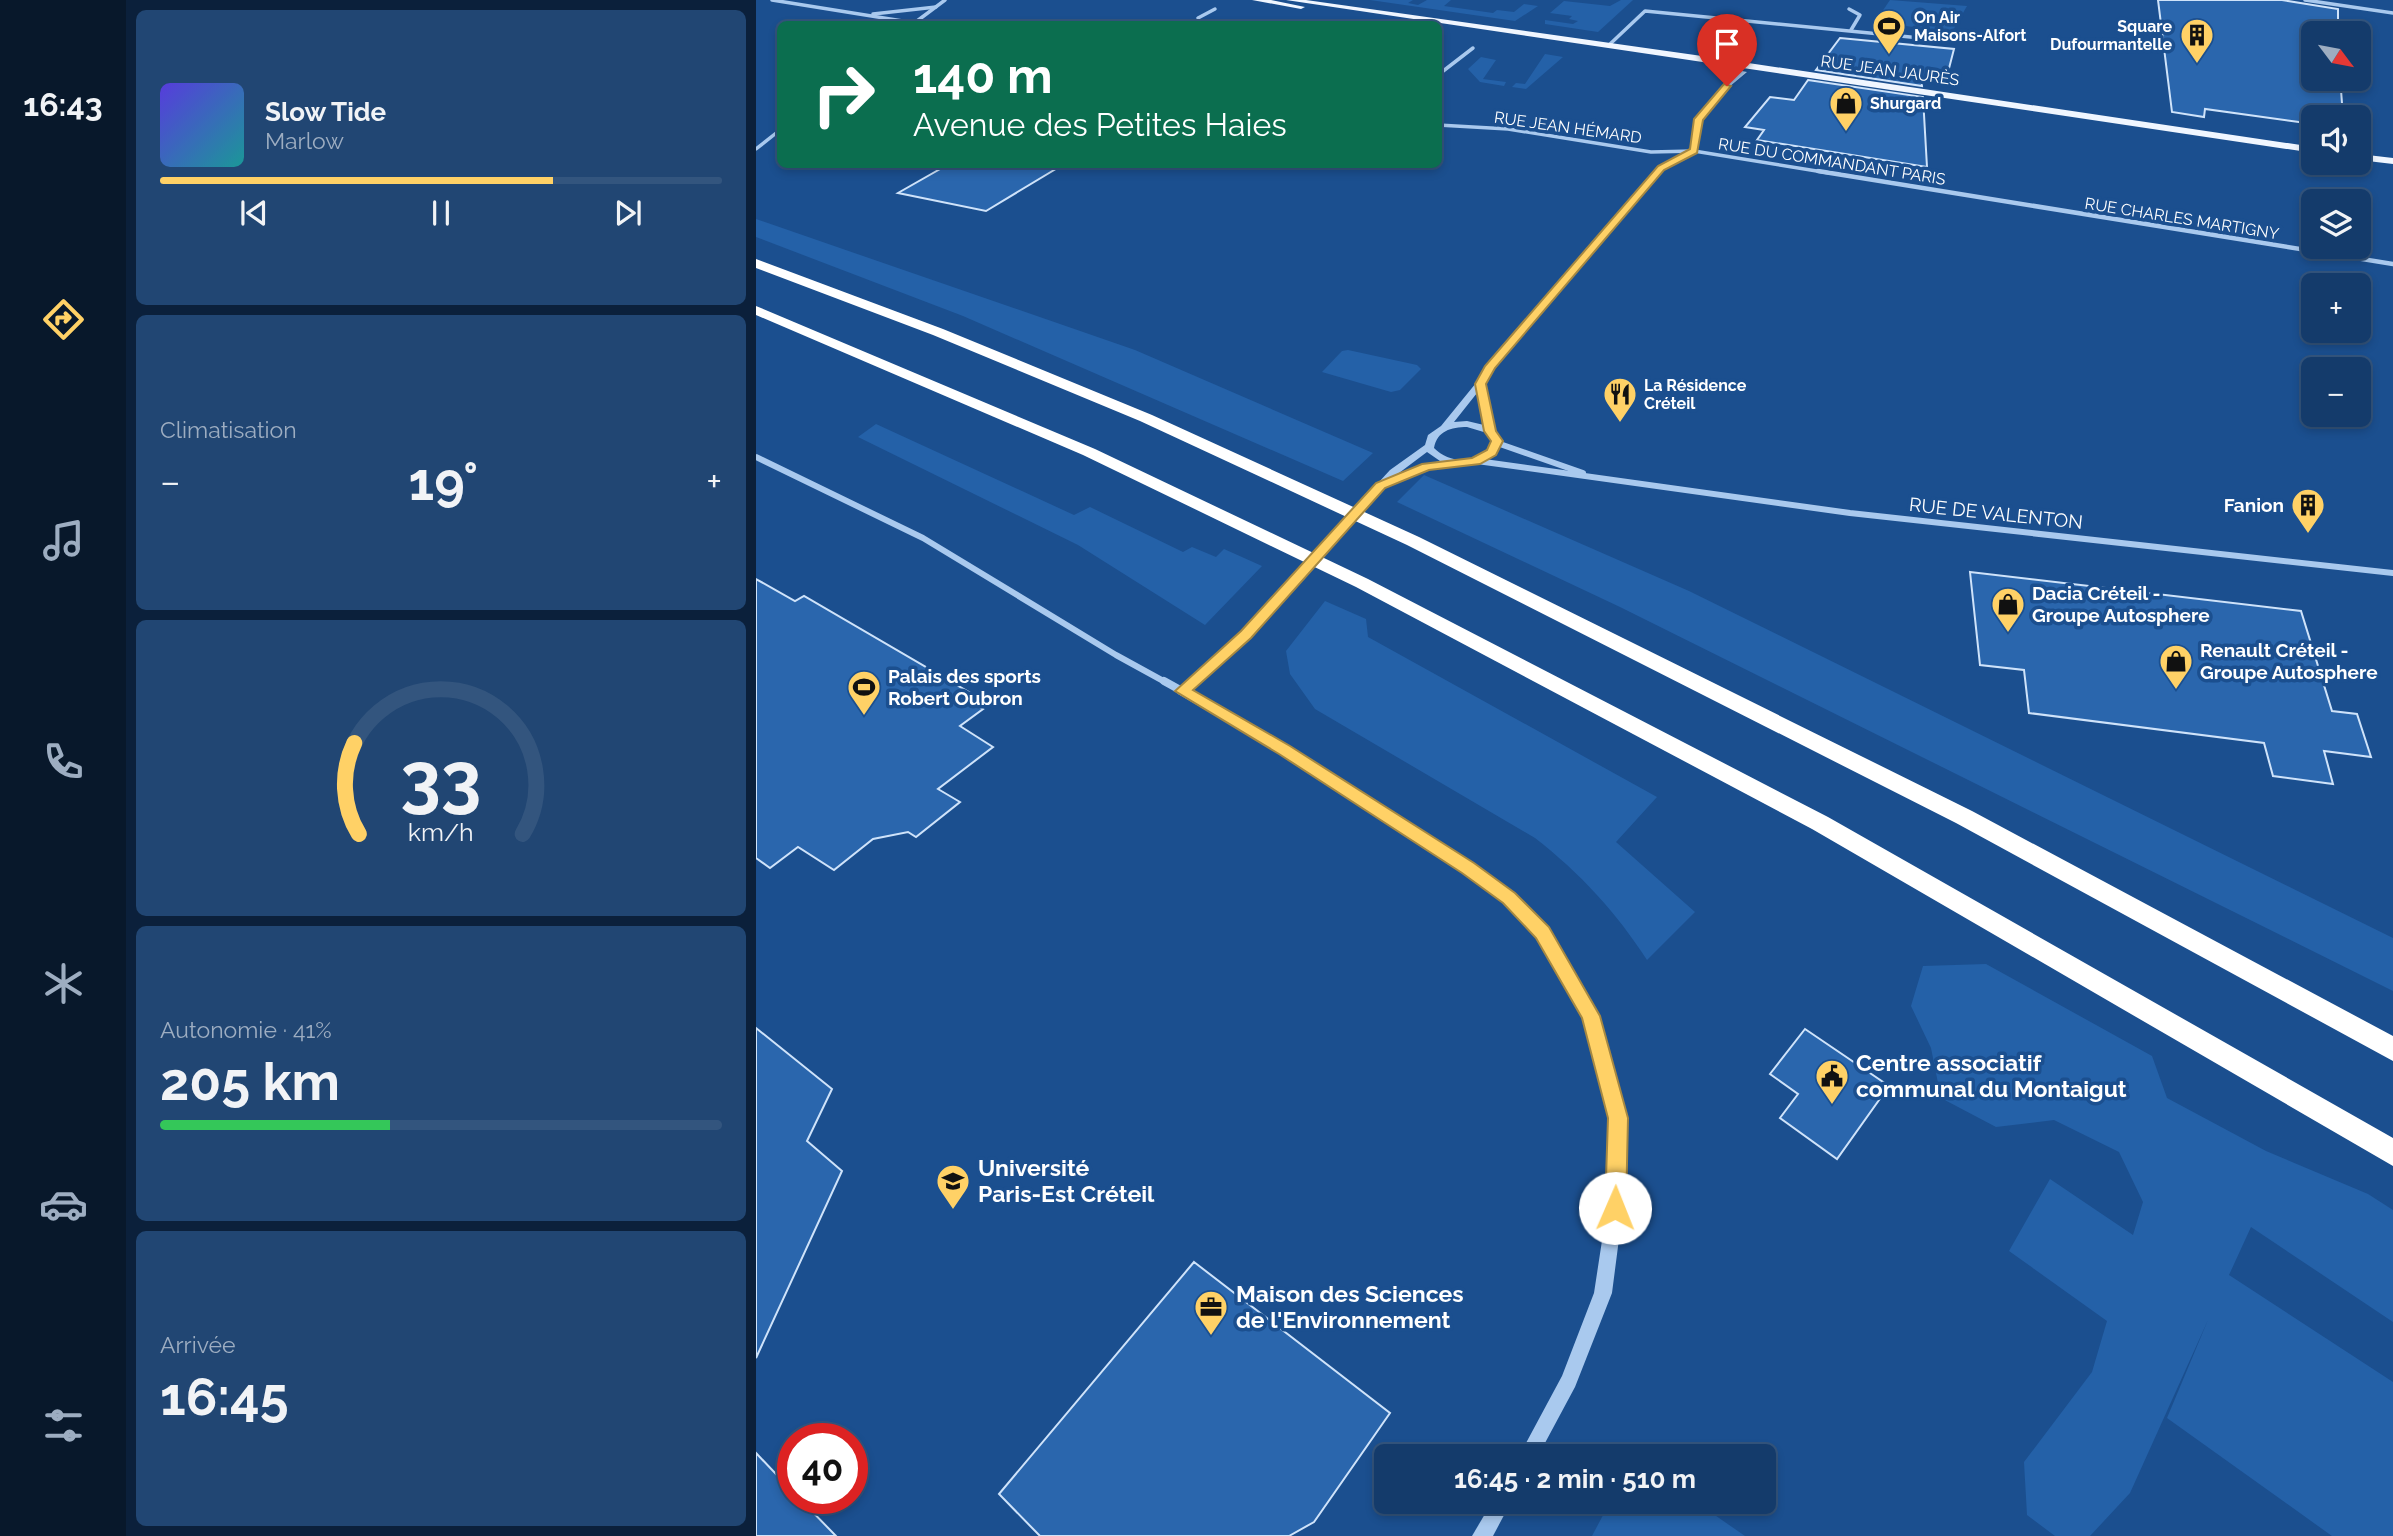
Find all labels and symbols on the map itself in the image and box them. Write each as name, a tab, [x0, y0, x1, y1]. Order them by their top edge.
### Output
sports icon: On Air Maisons-Alfort	[1870, 7, 1908, 56]
place label: On Air Maisons-Alfort	[1914, 8, 2026, 45]
pin	[1697, 14, 1757, 86]
building icon: Square Dufourmantelle	[2178, 16, 2216, 65]
place label: Square Dufourmantelle	[2050, 17, 2172, 54]
north arrow	[2301, 21, 2371, 91]
street label: RUE JEAN JAURÈS	[1819, 50, 1961, 90]
shop icon: Shurgard	[1827, 84, 1865, 133]
place label: Shurgard	[1870, 94, 1941, 113]
street label: RUE JEAN HÉMARD	[1493, 107, 1643, 147]
street label: RUE DU COMMANDANT PARIS	[1717, 134, 1947, 189]
street label: RUE CHARLES MARTIGNY	[2083, 194, 2281, 243]
restaurant icon: La Résidence Créteil	[1601, 375, 1639, 424]
place label: La Résidence Créteil	[1644, 376, 1747, 413]
building icon: Fanion	[2289, 486, 2327, 535]
street label: RUE DE VALENTON	[1908, 493, 2084, 533]
place label: Fanion	[2224, 494, 2284, 516]
place label: Dacia Créteil - Groupe Autosphere	[2032, 582, 2210, 626]
shop icon: Dacia Créteil - Groupe Autosphere	[1989, 585, 2027, 634]
place label: Renault Créteil - Groupe Autosphere	[2200, 639, 2378, 683]
shop icon: Renault Créteil - Groupe Autosphere	[2157, 642, 2195, 691]
place label: Palais des sports Robert Oubron	[888, 665, 1041, 709]
sports icon: Palais des sports Robert Oubron	[845, 668, 883, 717]
place label: Centre associatif communal du Montaigut	[1856, 1049, 2127, 1102]
public building icon: Centre associatif communal du Montaigut	[1813, 1057, 1851, 1106]
place label: Université Paris-Est Créteil	[978, 1154, 1155, 1207]
school or university icon: Université Paris-Est Créteil	[934, 1162, 972, 1211]
position arrow	[1578, 1171, 1652, 1245]
place label: Maison des Sciences de l'Environnement	[1236, 1280, 1464, 1333]
office icon: Maison des Sciences de l'Environnement	[1192, 1288, 1230, 1337]
speed limit sign: 40	[777, 1423, 868, 1514]

